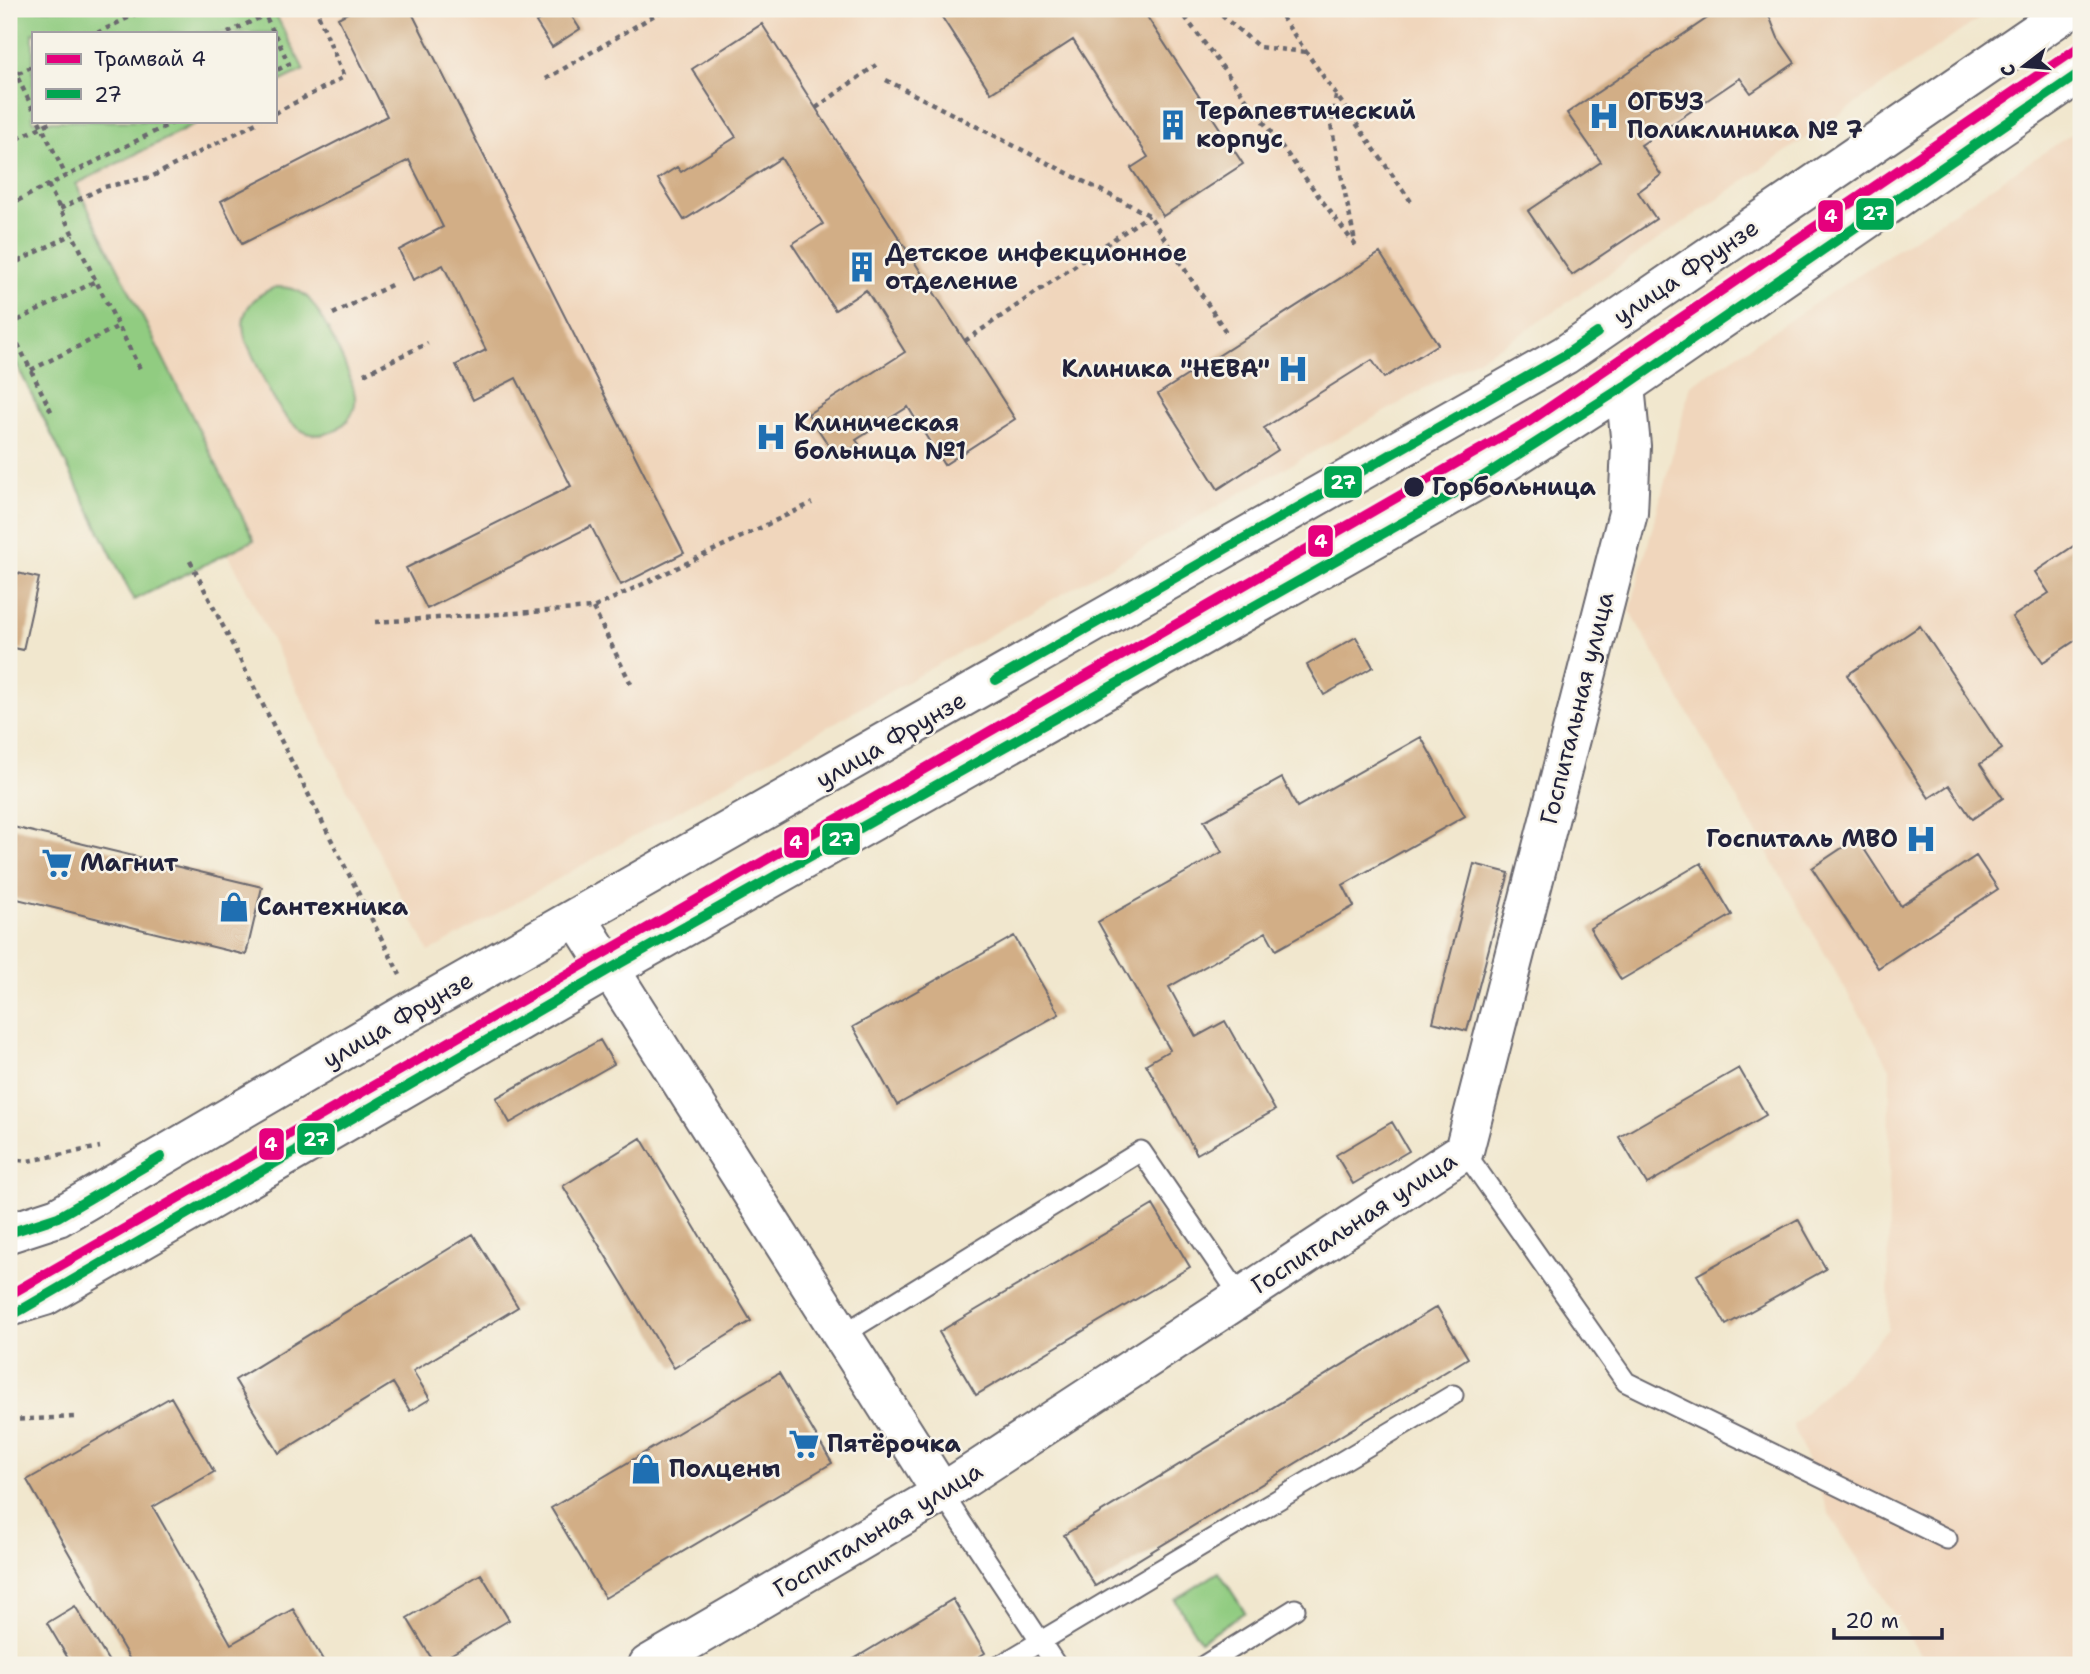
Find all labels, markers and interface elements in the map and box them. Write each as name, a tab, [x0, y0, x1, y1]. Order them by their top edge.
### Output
legend	[32, 32, 276, 122]
north arrow	[1988, 32, 2058, 102]
text: Трамвай 4	[94, 45, 206, 73]
text: С	[1995, 61, 2022, 80]
text: 27	[94, 81, 122, 109]
place label: ОГБУЗ Поликлиника № 7	[1627, 86, 1863, 146]
place label: Терапевтический корпус	[1196, 95, 1416, 155]
hospital icon: ОГБУЗ Поликлиника № 7	[1587, 99, 1621, 133]
building icon: Терапевтический корпус	[1156, 108, 1190, 142]
line badge: 27	[1855, 197, 1895, 231]
line badge: 4	[1817, 199, 1844, 233]
text: 27	[1862, 201, 1888, 226]
text: 4	[1824, 204, 1838, 229]
street label: улица Фрунзе	[1607, 212, 1765, 332]
place label: Детское инфекционное отделение	[885, 237, 1187, 297]
building icon: Детское инфекционное отделение	[845, 250, 879, 284]
hospital icon: Клиника "НЕВА"	[1276, 352, 1310, 386]
place label: Клиника "НЕВА"	[1061, 353, 1270, 385]
place label: Клиническая больница №1	[794, 407, 966, 467]
hospital icon: Клиническая больница №1	[754, 420, 788, 454]
line badge: 27	[1323, 465, 1363, 499]
text: 27	[1330, 470, 1356, 495]
place label: Горбольница	[1432, 471, 1597, 503]
marker: Горбольница	[1402, 475, 1426, 499]
line badge: 4	[1307, 524, 1334, 558]
text: 4	[1314, 529, 1328, 554]
street label: Госпитальная улица	[1533, 588, 1621, 828]
street label: улица Фрунзе	[810, 684, 972, 796]
line badge: 27	[821, 822, 861, 856]
hospital icon: Госпиталь МВО	[1904, 822, 1938, 856]
place label: Госпиталь МВО	[1706, 823, 1898, 855]
line badge: 4	[783, 826, 810, 859]
text: 27	[828, 827, 854, 852]
text: 4	[789, 830, 803, 855]
supermarket icon: Магнит	[40, 846, 74, 880]
place label: Магнит	[80, 847, 179, 879]
shop icon: Сантехника	[217, 890, 251, 924]
place label: Сантехника	[257, 891, 409, 923]
street label: улица Фрунзе	[317, 964, 479, 1076]
line badge: 27	[296, 1122, 336, 1156]
line badge: 4	[258, 1127, 285, 1161]
text: 27	[303, 1127, 329, 1152]
text: 4	[264, 1132, 278, 1157]
street label: Госпитальная улица	[1245, 1145, 1463, 1301]
supermarket icon: Пятёрочка	[787, 1427, 821, 1461]
place label: Пятёрочка	[827, 1428, 961, 1460]
shop icon: Полцены	[629, 1452, 663, 1486]
place label: Полцены	[669, 1453, 780, 1485]
street label: Госпитальная улица	[767, 1455, 989, 1605]
scale bar	[1834, 1597, 1943, 1641]
text: 20 m	[1845, 1607, 1899, 1635]

